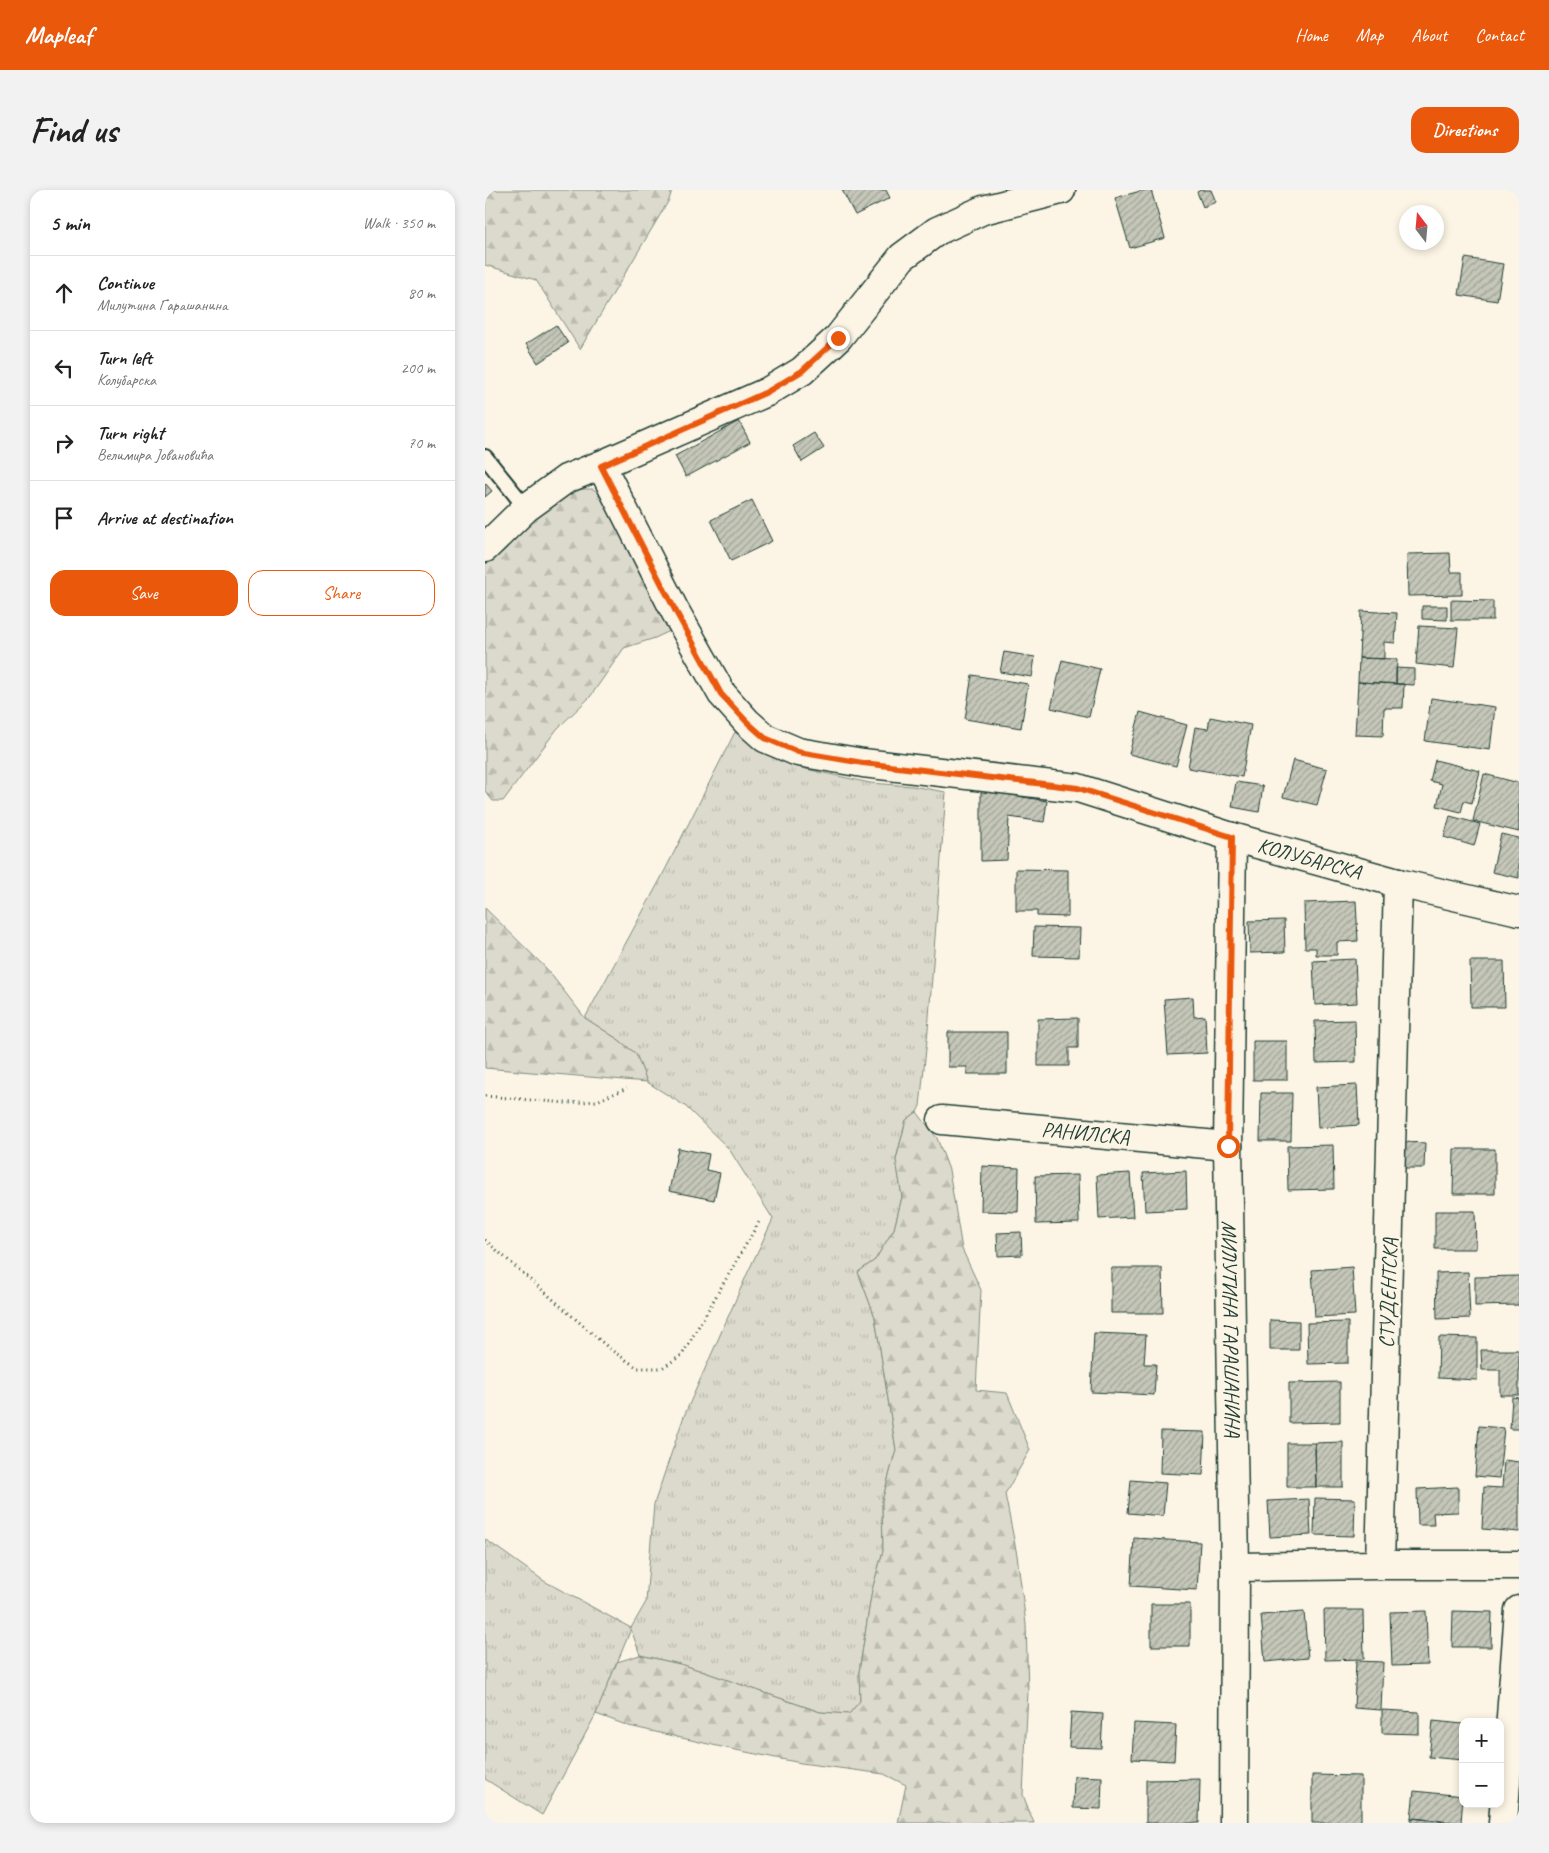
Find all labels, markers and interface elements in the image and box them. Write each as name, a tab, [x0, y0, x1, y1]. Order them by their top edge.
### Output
text: Mapleaf	[25, 20, 92, 50]
text: Home	[1295, 24, 1328, 46]
text: Map	[1356, 24, 1383, 46]
text: About	[1411, 24, 1447, 46]
text: Contact	[1475, 24, 1524, 46]
button: Directions	[1411, 107, 1519, 153]
text: Find us	[30, 108, 117, 153]
north arrow	[1399, 205, 1444, 250]
text: 5 min	[50, 210, 90, 236]
text: Walk · 350 m	[363, 213, 435, 233]
text: Continue	[97, 271, 154, 295]
icon: ahead	[50, 279, 78, 307]
text: 80 m	[408, 283, 435, 303]
text: Милутина Гарашанина	[97, 295, 228, 315]
route end	[827, 327, 850, 350]
text: Turn left	[97, 346, 152, 370]
icon: left	[50, 354, 78, 382]
text: 200 m	[401, 358, 435, 378]
text: Колубарска	[97, 370, 156, 390]
text: Turn right	[97, 421, 164, 445]
icon: right	[50, 429, 78, 457]
text: 70 m	[408, 433, 435, 453]
text: Велимира Јовановића	[97, 445, 213, 465]
icon: arrive	[50, 504, 78, 532]
text: Arrive at destination	[97, 506, 233, 530]
button: Save	[50, 570, 238, 616]
button: Share	[248, 570, 435, 616]
street label: КОЛУБАРСКА	[1255, 832, 1366, 886]
street label: РАНИЛСКА	[1040, 1116, 1131, 1150]
route start	[1217, 1135, 1240, 1158]
street label: МИЛУТИНА ГАРАШАНИНА	[1216, 1220, 1246, 1438]
street label: СТУДЕНТСКА	[1373, 1237, 1403, 1349]
map controls	[1459, 1718, 1504, 1808]
button: +	[1459, 1718, 1504, 1763]
button: −	[1459, 1763, 1504, 1808]

